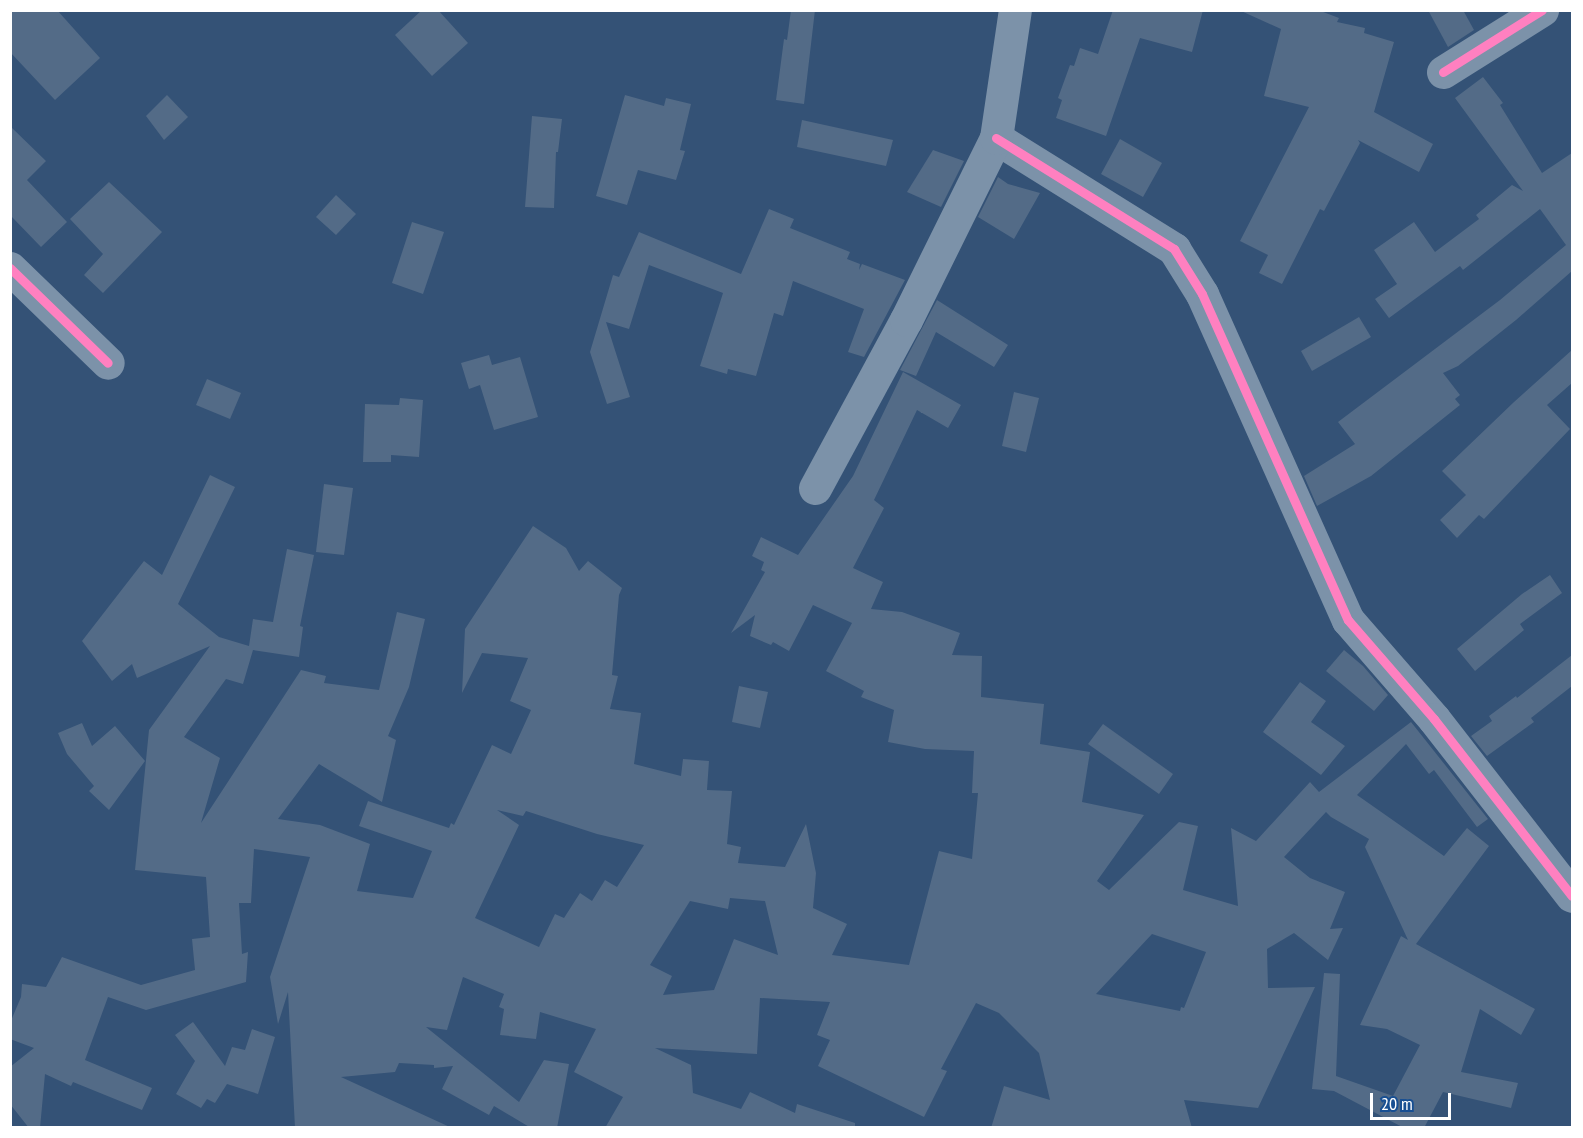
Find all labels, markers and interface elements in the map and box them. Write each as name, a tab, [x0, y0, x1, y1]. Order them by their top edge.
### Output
scale bar	[1373, 1081, 1454, 1119]
text: 20 m	[1381, 1092, 1413, 1115]

